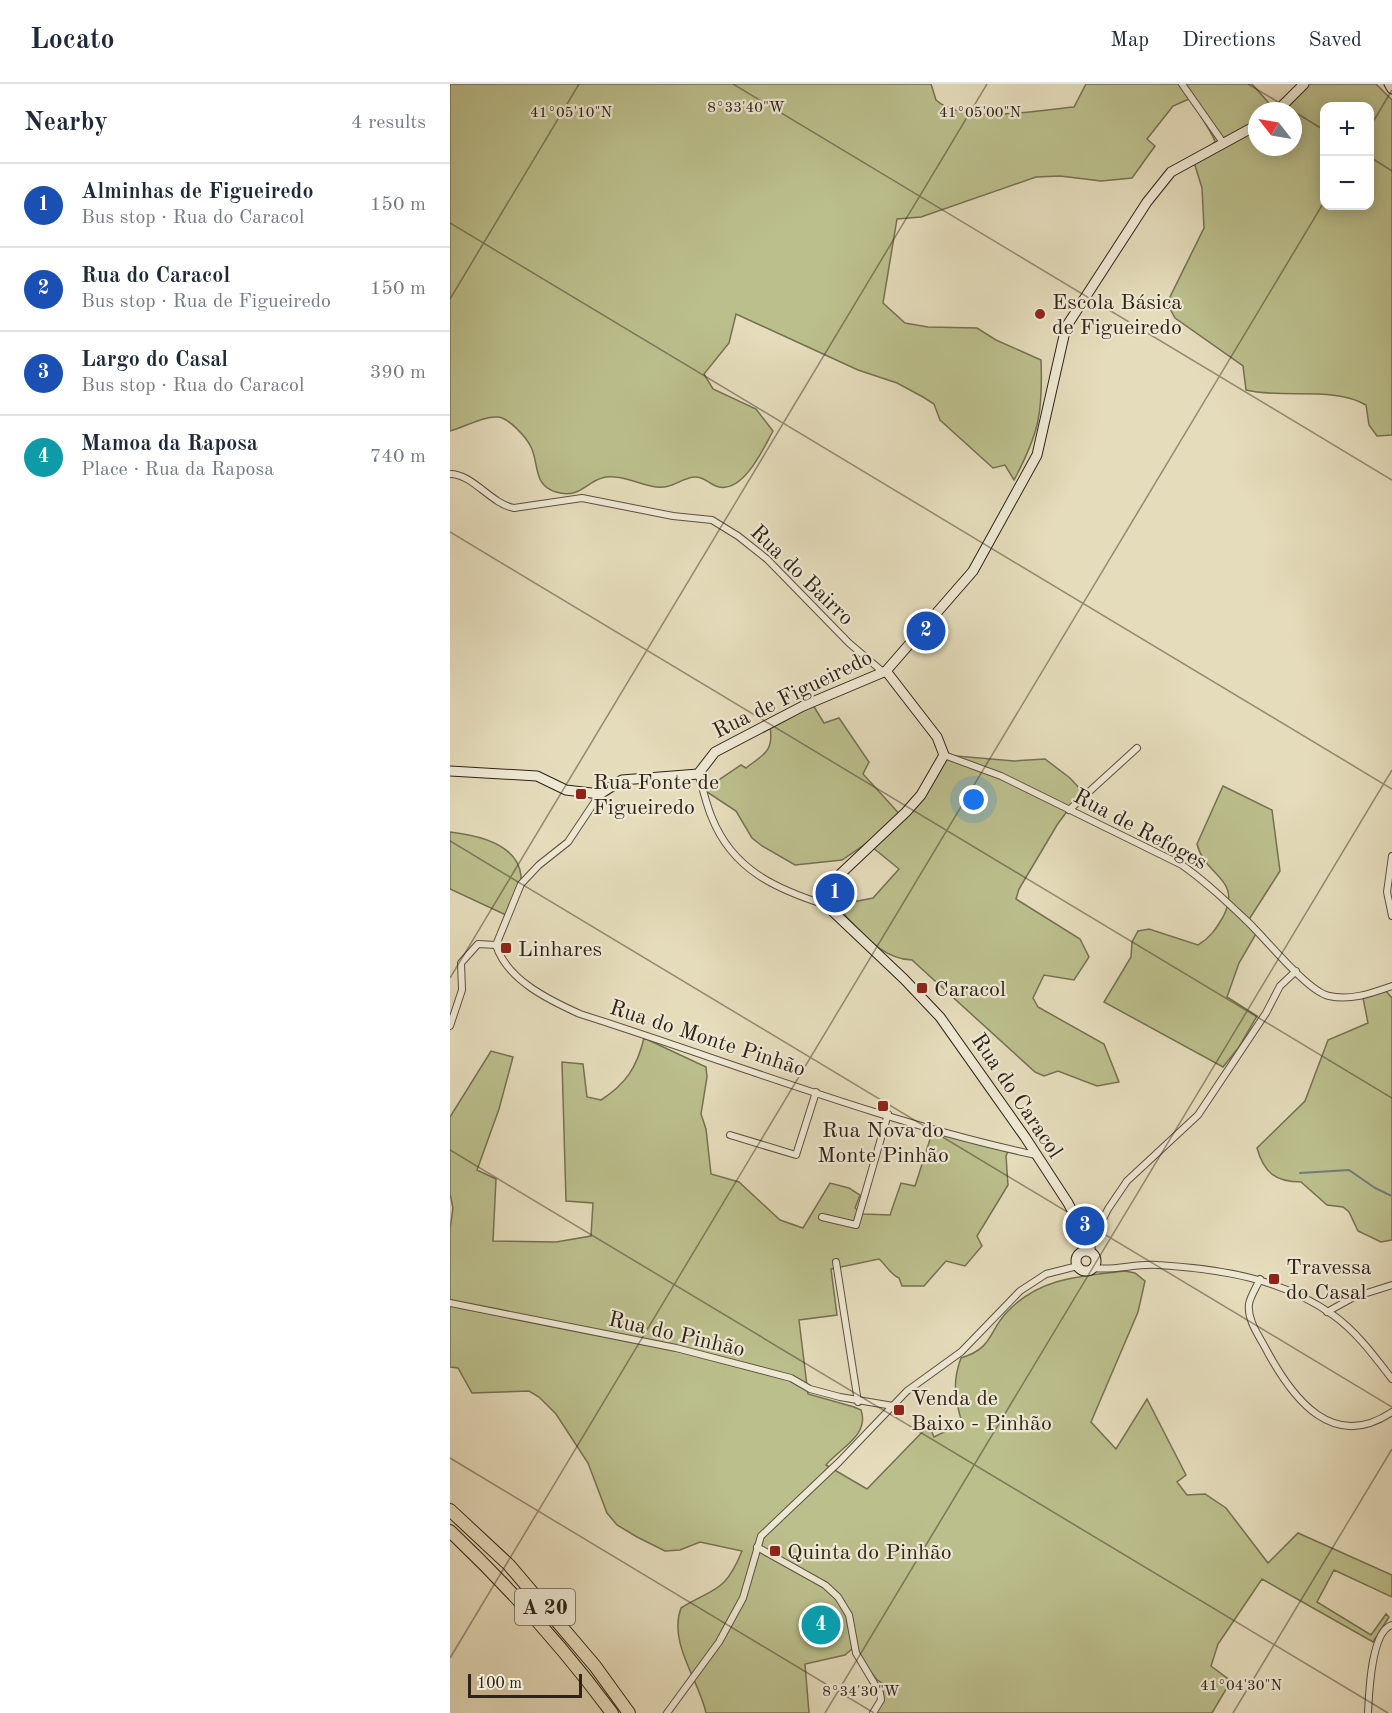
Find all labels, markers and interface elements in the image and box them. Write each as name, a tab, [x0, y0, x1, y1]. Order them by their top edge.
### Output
text: Locato	[30, 27, 115, 55]
text: Map	[1110, 30, 1149, 51]
text: Directions	[1182, 30, 1276, 51]
text: Saved	[1309, 30, 1362, 51]
text: 8°33'40"W	[707, 101, 785, 116]
north arrow	[1248, 102, 1302, 156]
map controls	[1320, 102, 1374, 210]
button: +	[1320, 102, 1374, 156]
text: 41°05'10"N	[530, 106, 612, 121]
text: 41°05'00"N	[939, 106, 1021, 121]
text: Nearby	[24, 110, 108, 136]
text: 4 results	[351, 113, 426, 133]
button: −	[1320, 156, 1374, 210]
text: Alminhas de Figueiredo	[81, 181, 314, 203]
text: 1	[38, 195, 49, 215]
text: 150 m	[370, 195, 426, 215]
text: Bus stop · Rua do Caracol	[81, 208, 304, 228]
text: Rua do Caracol	[81, 265, 230, 287]
text: 2	[38, 279, 49, 299]
text: 150 m	[370, 279, 426, 299]
text: Bus stop · Rua de Figueiredo	[81, 292, 331, 312]
place label: Escola Básica de Figueiredo	[1052, 292, 1182, 339]
marker: Escola Básica de Figueiredo	[1033, 307, 1047, 321]
text: Largo do Casal	[81, 349, 228, 371]
text: 3	[38, 363, 49, 383]
text: 390 m	[370, 363, 426, 383]
text: Bus stop · Rua do Caracol	[81, 376, 304, 396]
text: Mamoa da Raposa	[81, 433, 258, 455]
text: 4	[38, 447, 49, 467]
text: 740 m	[370, 447, 426, 467]
text: Place · Rua da Raposa	[81, 460, 274, 480]
street label: Rua do Bairro	[746, 521, 857, 630]
pin: 2	[906, 608, 946, 654]
street label: Rua de Figueiredo	[710, 647, 876, 743]
place label: Rua Fonte de Figueiredo	[593, 772, 719, 819]
your location	[959, 785, 988, 814]
street label: Rua de Refoges	[1070, 785, 1211, 874]
marker: Rua Fonte de Figueiredo	[574, 787, 588, 801]
pin: 1	[816, 870, 854, 916]
place label: Linhares	[518, 939, 602, 961]
marker: Linhares	[499, 941, 513, 955]
place label: Caracol	[934, 979, 1006, 1001]
marker: Caracol	[915, 981, 929, 995]
street label: Rua do Monte Pinhão	[607, 997, 808, 1081]
street label: Rua do Caracol	[967, 1030, 1066, 1162]
marker: Rua Nova do Monte Pinhão	[876, 1099, 890, 1113]
place label: Rua Nova do Monte Pinhão	[817, 1120, 949, 1167]
pin: 3	[1066, 1204, 1104, 1248]
place label: Travessa do Casal	[1286, 1257, 1372, 1304]
marker: Travessa do Casal	[1267, 1272, 1281, 1286]
street label: Rua do Pinhão	[606, 1309, 747, 1361]
place label: Venda de Baixo - Pinhão	[911, 1388, 1052, 1435]
marker: Venda de Baixo - Pinhão	[892, 1403, 906, 1417]
place label: Quinta do Pinhão	[787, 1542, 952, 1564]
marker: Quinta do Pinhão	[768, 1544, 782, 1558]
road number: A 20	[515, 1589, 575, 1625]
pin: 4	[802, 1602, 841, 1648]
scale bar	[468, 1671, 582, 1698]
text: 100 m	[477, 1676, 522, 1692]
text: 41°04'30"N	[1200, 1679, 1282, 1694]
text: 8°34'30"W	[822, 1685, 900, 1700]

